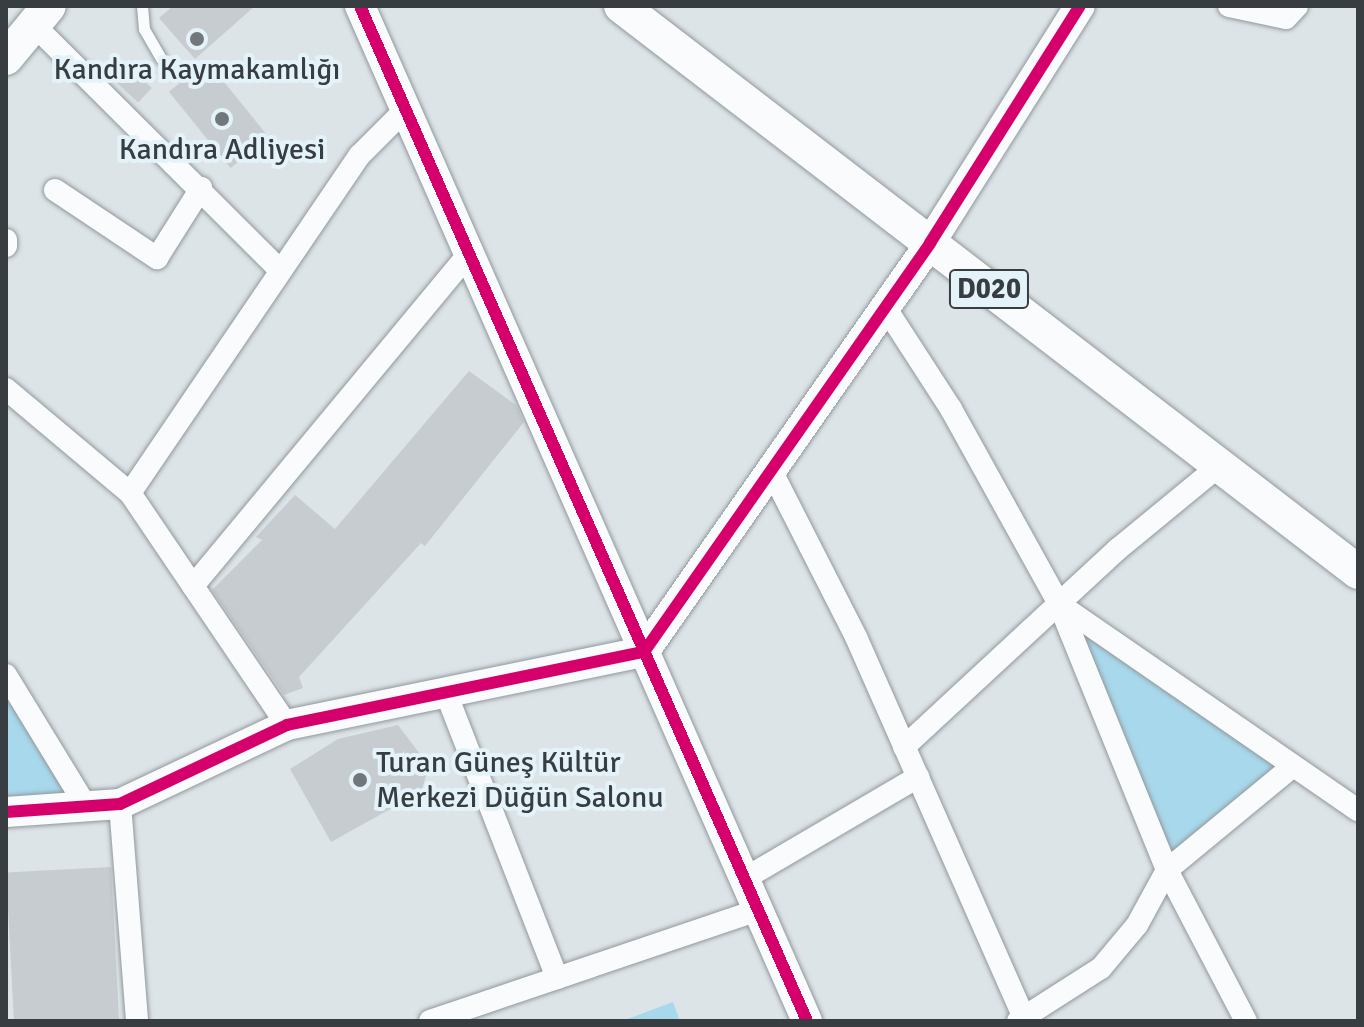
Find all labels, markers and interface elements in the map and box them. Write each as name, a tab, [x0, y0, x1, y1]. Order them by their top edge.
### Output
marker: Kandıra Kaymakamlığı	[188, 30, 206, 48]
place label: Kandıra Kaymakamlığı	[54, 52, 340, 88]
marker: Kandıra Adliyesi	[213, 110, 231, 128]
place label: Kandıra Adliyesi	[119, 132, 325, 168]
road number: D020	[947, 265, 1031, 313]
place label: Turan Güneş Kültür Merkezi Düğün Salonu	[376, 745, 664, 816]
marker: Turan Güneş Kültür Merkezi Düğün Salonu	[351, 771, 369, 789]

